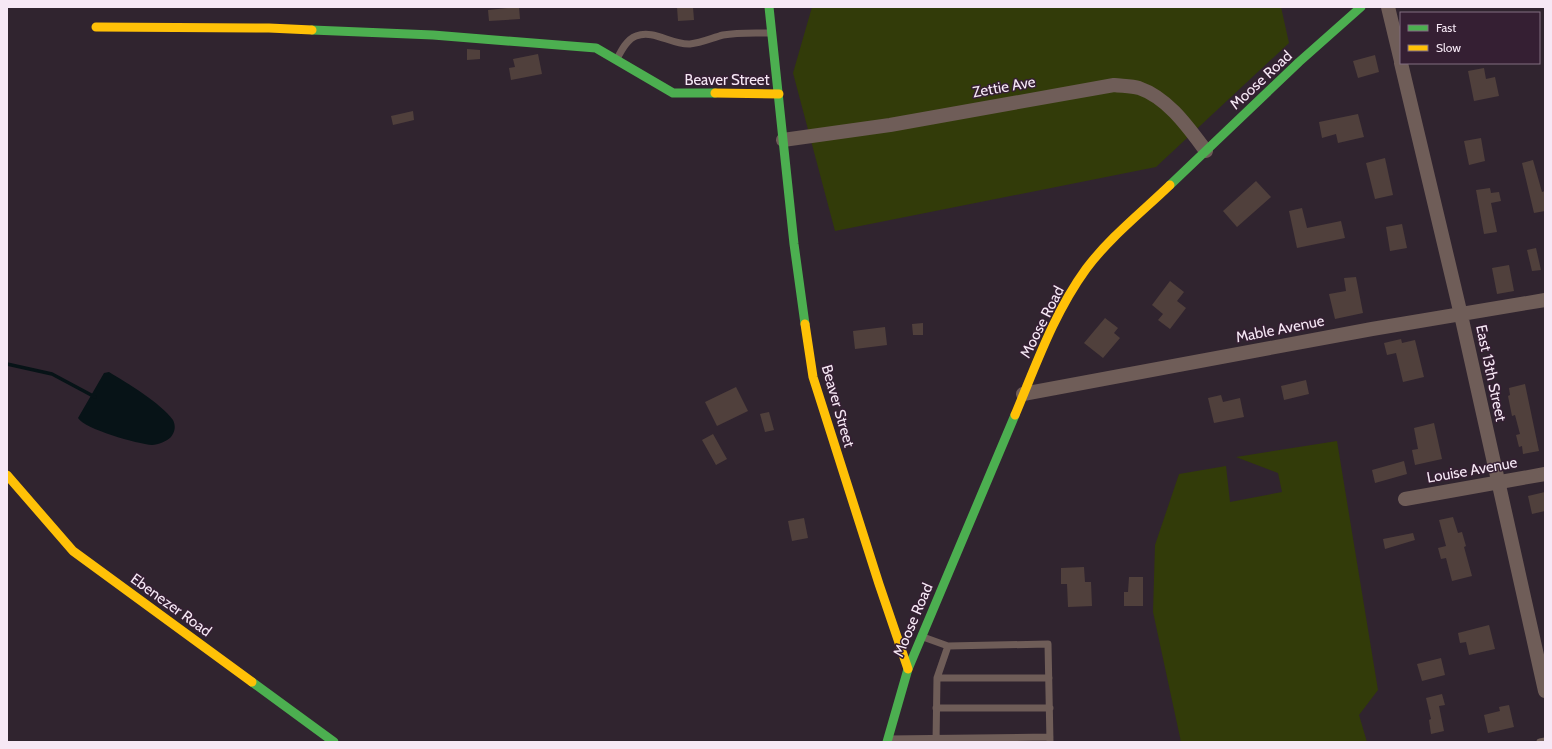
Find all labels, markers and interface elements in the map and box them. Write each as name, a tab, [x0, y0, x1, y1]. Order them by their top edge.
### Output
legend	[1400, 12, 1540, 64]
text: Fast	[1436, 20, 1456, 35]
text: Slow	[1436, 40, 1461, 55]
street label: Moose Road	[1226, 47, 1296, 113]
street label: Beaver Street	[684, 71, 770, 89]
street label: Zettie Ave	[971, 73, 1037, 101]
street label: Moose Road	[1016, 283, 1068, 361]
street label: Mable Avenue	[1234, 312, 1326, 346]
street label: East 13th Street	[1472, 323, 1510, 423]
street label: Beaver Street	[818, 363, 858, 449]
street label: Louise Avenue	[1425, 453, 1519, 487]
street label: Ebenezer Road	[127, 570, 215, 640]
street label: Moose Road	[889, 580, 937, 660]

